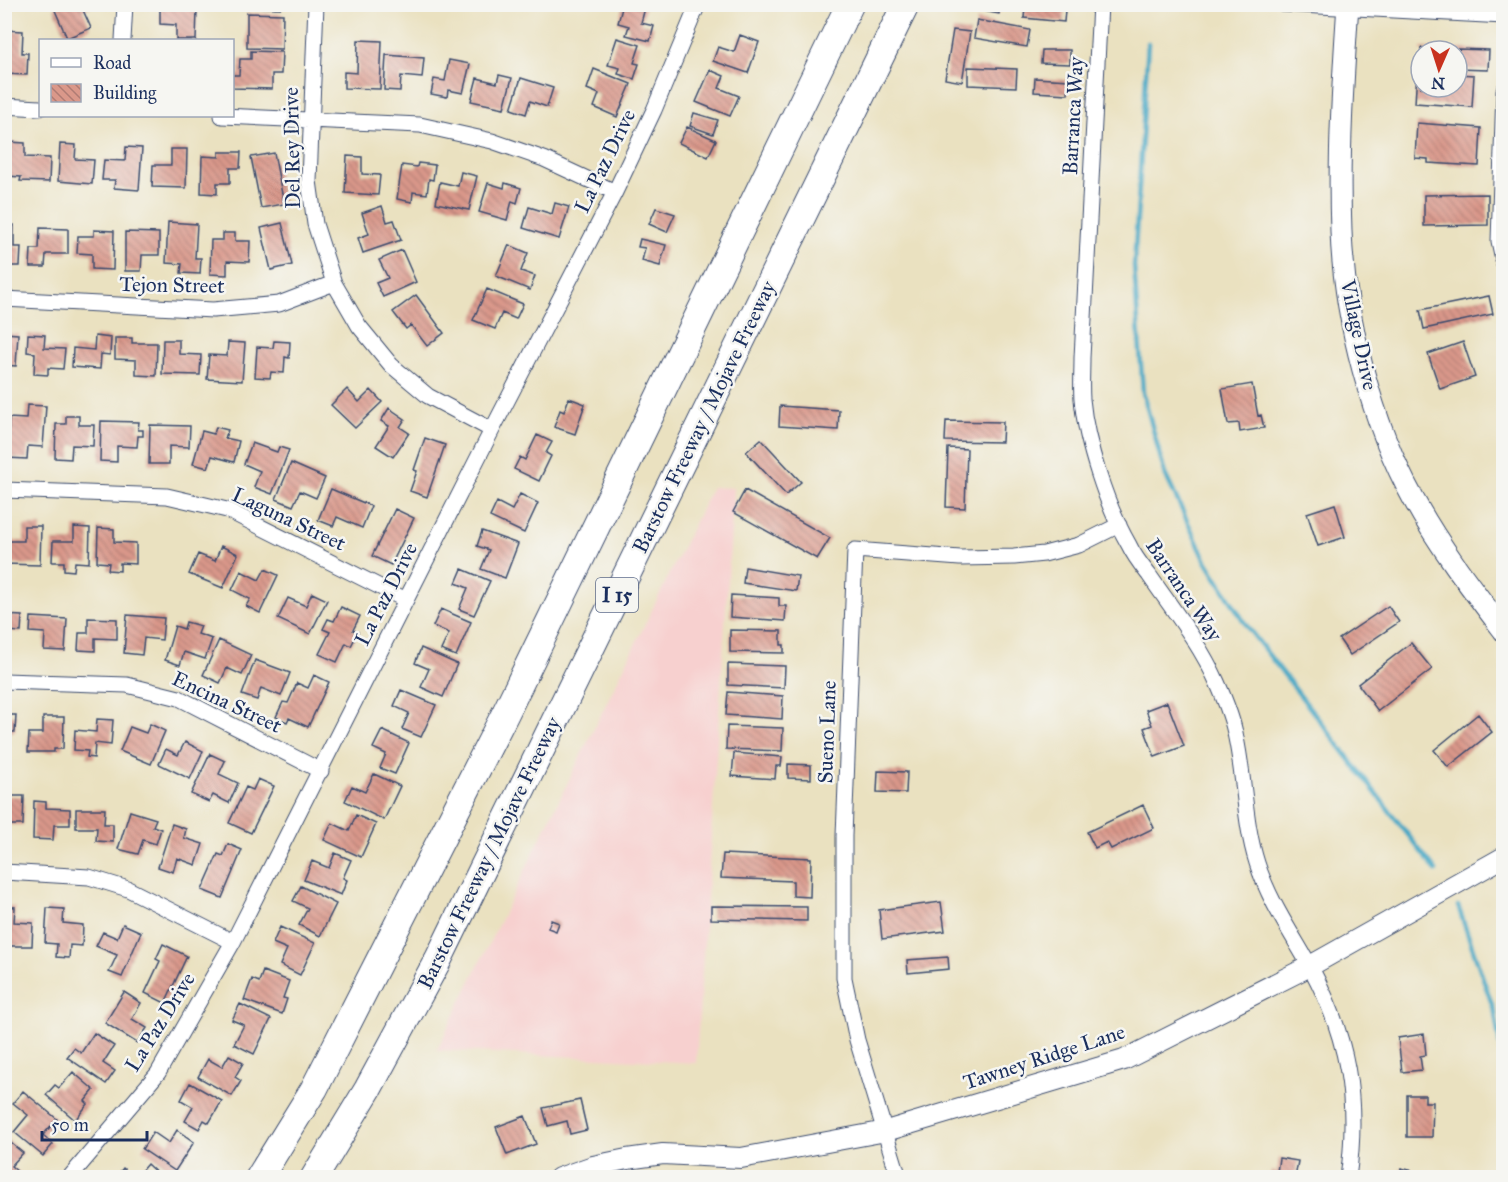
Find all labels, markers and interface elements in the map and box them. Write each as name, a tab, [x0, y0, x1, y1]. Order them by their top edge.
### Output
legend	[39, 39, 234, 117]
north arrow	[1409, 39, 1469, 99]
text: Road	[93, 52, 131, 74]
street label: Barranca Way	[1057, 55, 1089, 176]
text: N	[1431, 74, 1446, 93]
text: Building	[93, 82, 157, 105]
street label: Del Rey Drive	[278, 87, 306, 209]
street label: La Paz Drive	[569, 105, 641, 217]
street label: Tejon Street	[119, 271, 225, 299]
street label: Barstow Freeway / Mojave Freeway	[627, 276, 782, 557]
street label: Village Drive	[1334, 276, 1383, 393]
street label: Laguna Street	[228, 481, 351, 557]
street label: Barranca Way	[1140, 534, 1229, 647]
street label: La Paz Drive	[349, 538, 423, 650]
road number: I 15	[596, 578, 638, 612]
street label: Encina Street	[168, 665, 286, 739]
street label: Sueno Lane	[812, 680, 842, 784]
street label: Barstow Freeway / Mojave Freeway	[412, 712, 567, 993]
street label: La Paz Drive	[119, 967, 201, 1076]
street label: Tawney Ridge Lane	[960, 1019, 1128, 1095]
scale bar	[42, 1104, 147, 1142]
text: 50 m	[51, 1114, 89, 1136]

